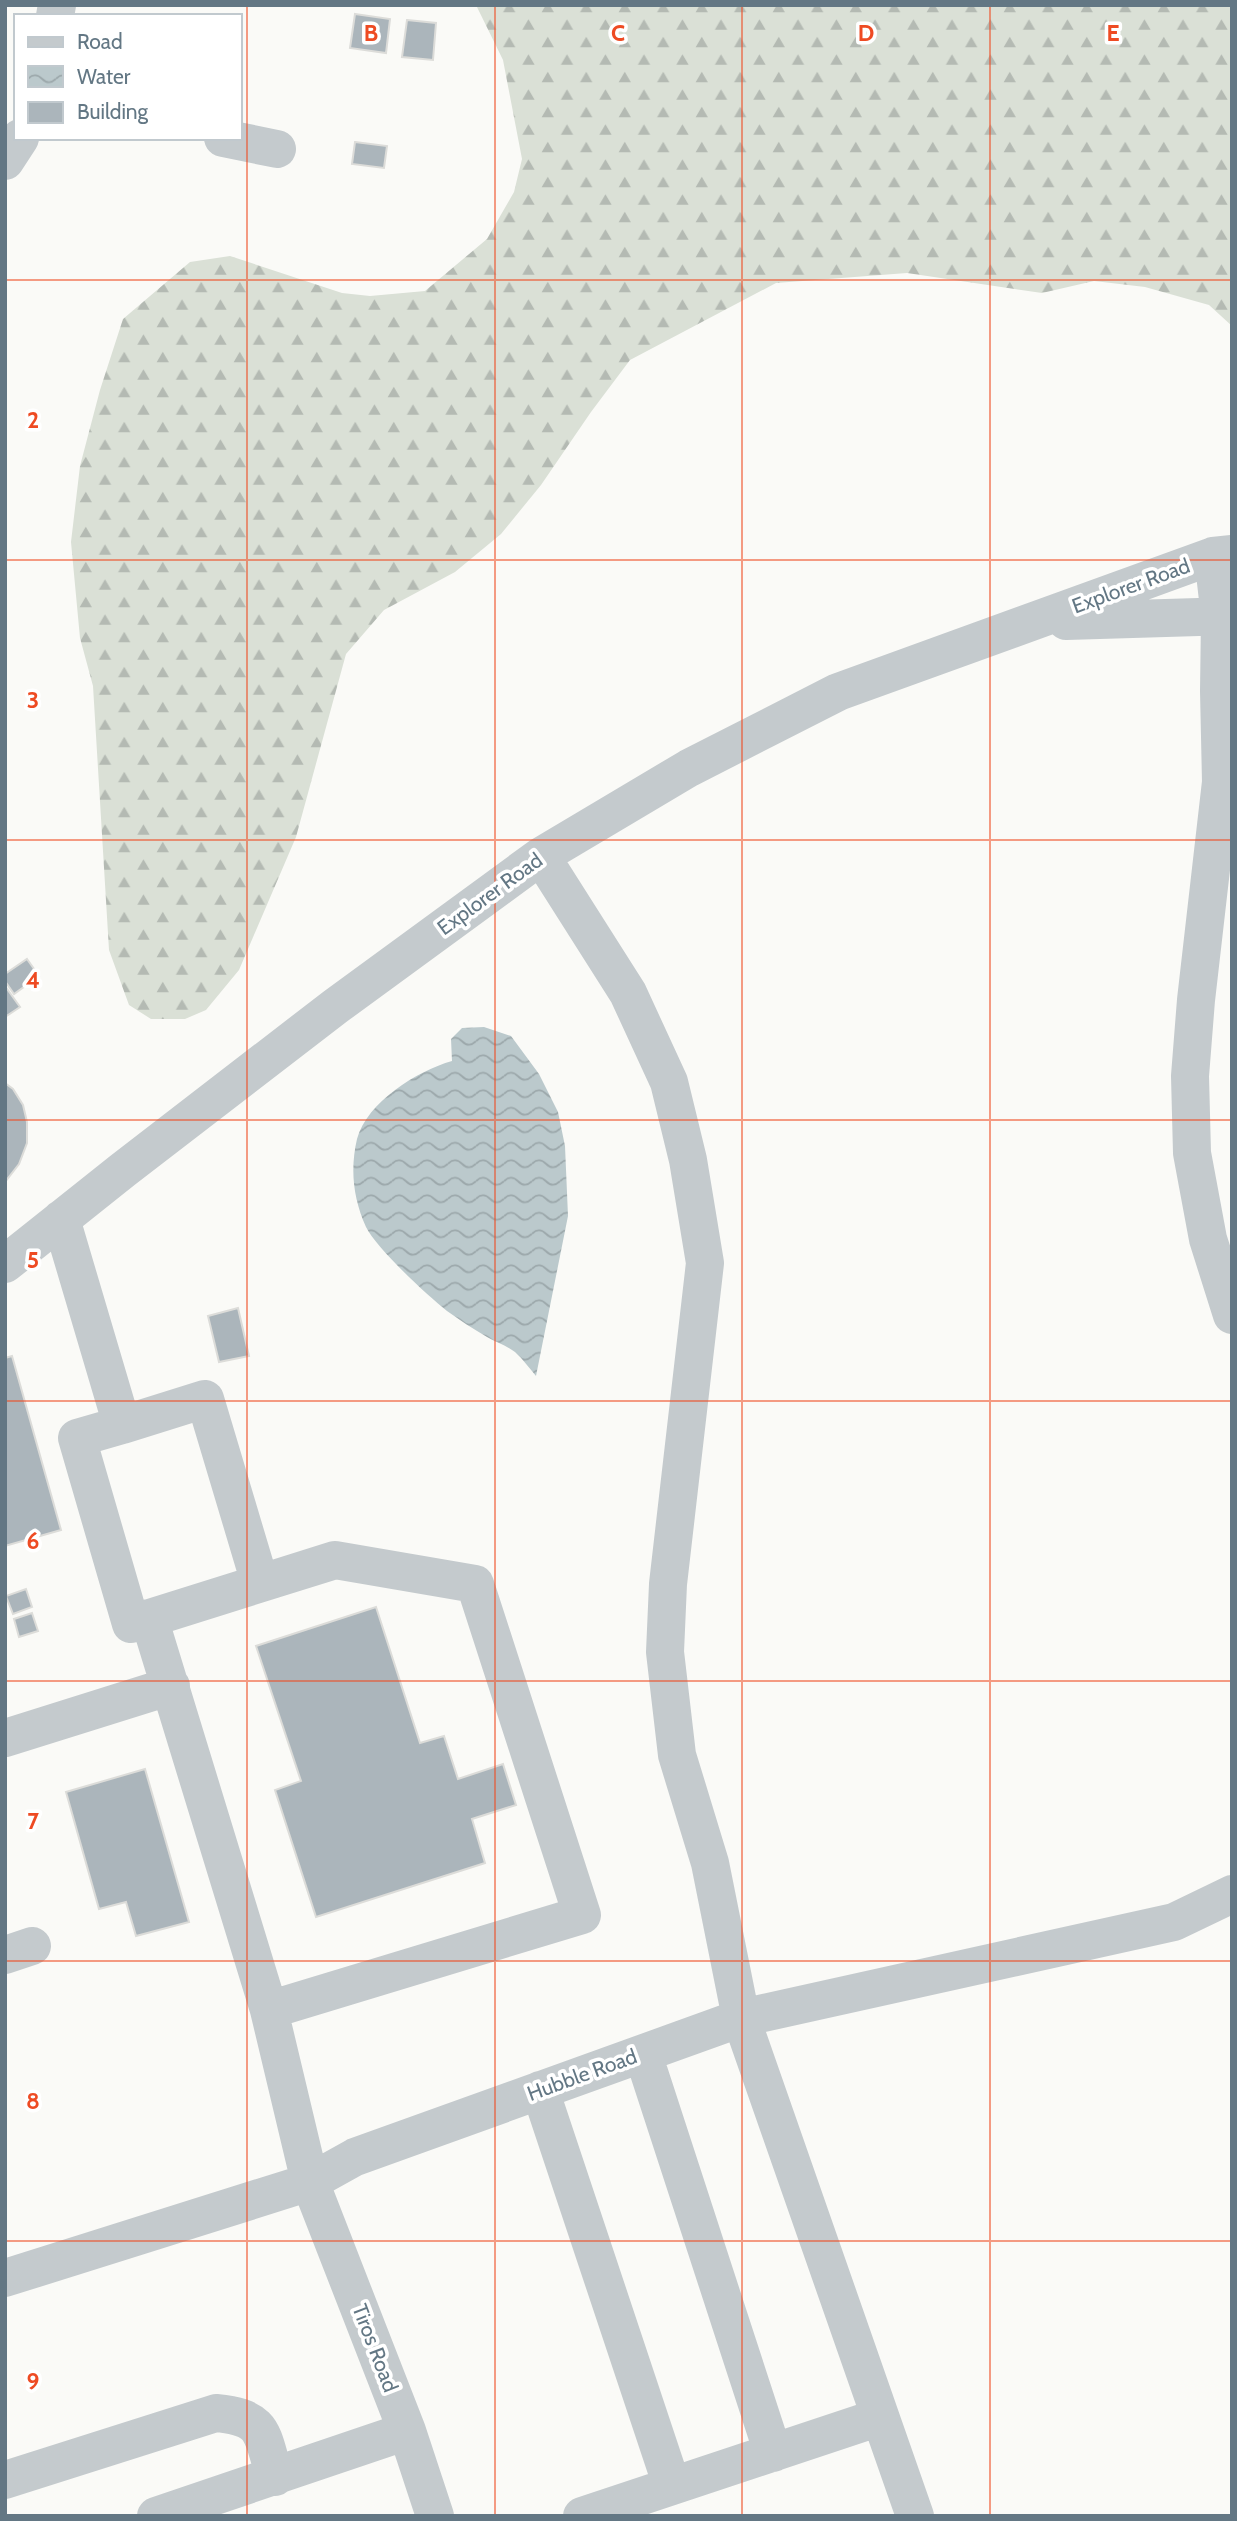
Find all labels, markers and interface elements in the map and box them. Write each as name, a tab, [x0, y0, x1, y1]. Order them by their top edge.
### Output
legend	[14, 14, 242, 140]
text: B	[364, 19, 378, 47]
text: C	[611, 19, 625, 47]
text: D	[858, 19, 874, 47]
text: E	[1106, 19, 1120, 47]
text: Road	[77, 29, 123, 54]
text: Water	[77, 64, 131, 89]
text: Building	[77, 99, 149, 124]
text: 2	[27, 406, 39, 434]
street label: Explorer Road	[1068, 553, 1193, 618]
text: 3	[27, 686, 39, 714]
street label: Explorer Road	[432, 847, 547, 940]
text: 4	[26, 966, 40, 994]
text: 5	[27, 1246, 39, 1274]
text: 6	[27, 1527, 39, 1555]
text: 7	[27, 1807, 39, 1835]
street label: Hubble Road	[524, 2043, 640, 2106]
text: 8	[26, 2087, 40, 2115]
street label: Tiros Road	[347, 2300, 404, 2395]
text: 9	[27, 2367, 39, 2395]

